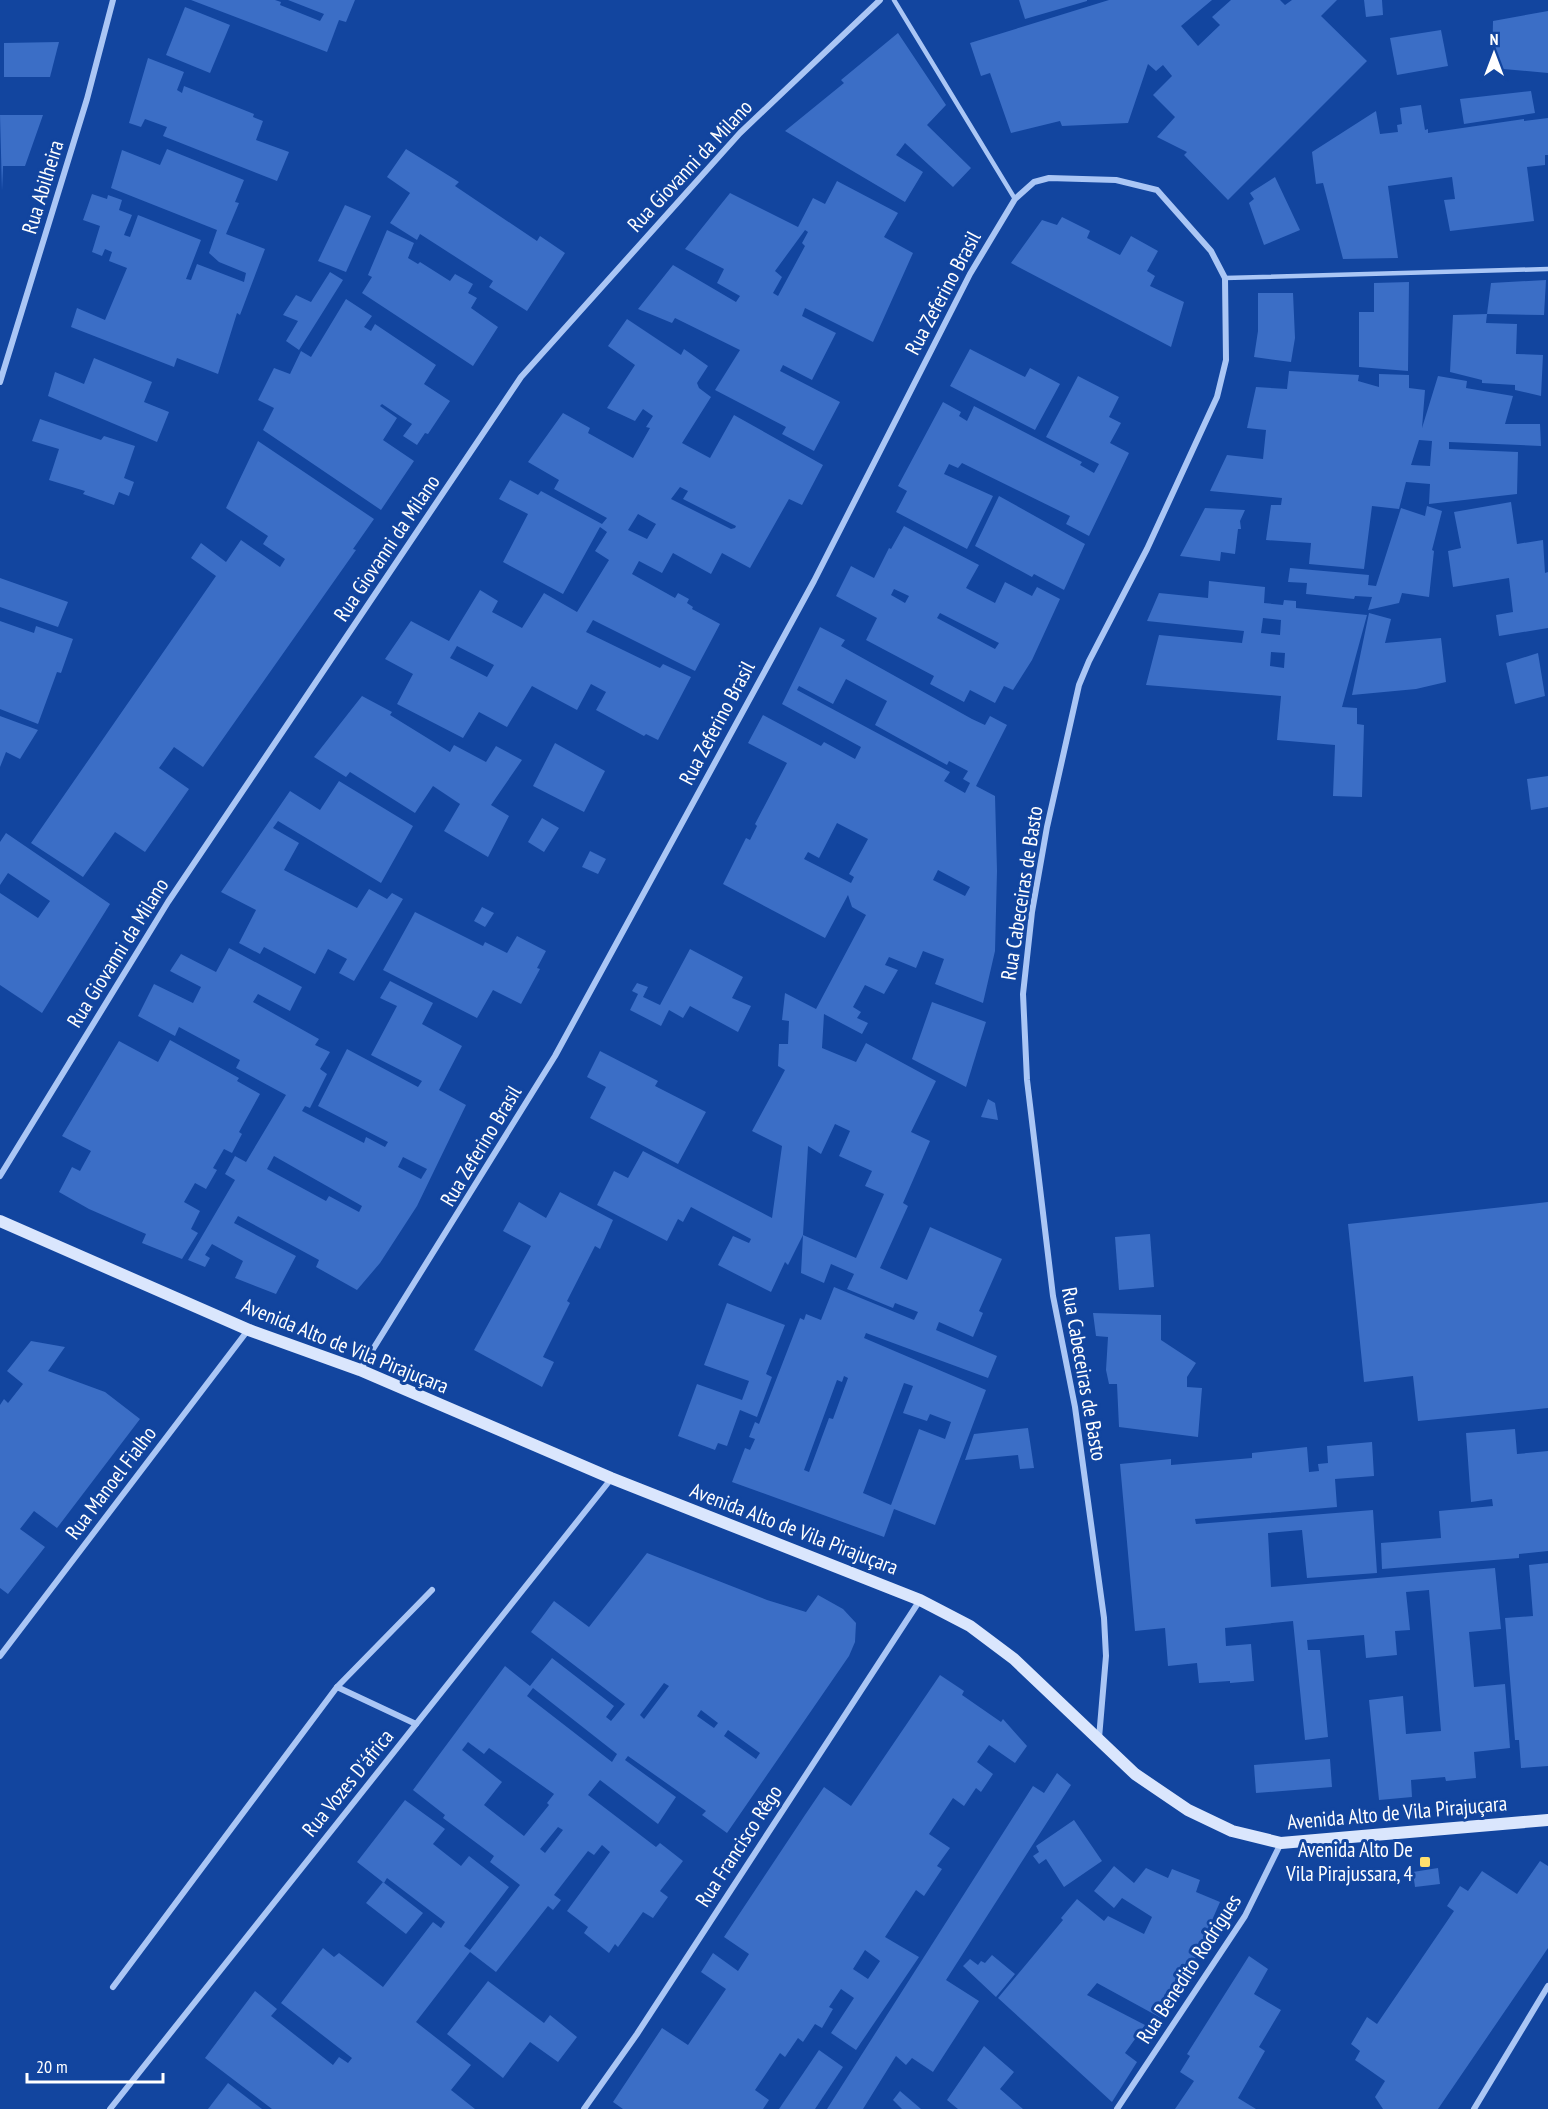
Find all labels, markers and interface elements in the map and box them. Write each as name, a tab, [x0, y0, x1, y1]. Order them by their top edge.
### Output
north arrow	[1464, 24, 1524, 84]
text: N	[1490, 29, 1498, 49]
street label: Rua Giovanni da Milano	[621, 94, 758, 237]
street label: Rua Abilheira	[15, 137, 70, 237]
street label: Rua Zeferino Brasil	[899, 226, 987, 359]
street label: Rua Giovanni da Milano	[328, 469, 446, 626]
street label: Rua Zeferino Brasil	[673, 656, 761, 789]
street label: Rua Cabeceiras de Basto	[994, 804, 1049, 982]
street label: Rua Giovanni da Milano	[61, 873, 174, 1033]
street label: Rua Zeferino Brasil	[434, 1080, 527, 1211]
street label: Rua Cabeceiras de Basto	[1056, 1285, 1113, 1463]
street label: Avenida Alto de Vila Pirajuçara	[238, 1292, 453, 1399]
street label: Rua Manoel Fialho	[59, 1421, 162, 1545]
street label: Avenida Alto de Vila Pirajuçara	[686, 1476, 902, 1581]
street label: Rua Vozes D'áfrica	[296, 1723, 399, 1842]
street label: Rua Francisco Rêgo	[689, 1780, 788, 1912]
street label: Avenida Alto de Vila Pirajuçara	[1286, 1789, 1508, 1836]
place label: Avenida Alto De Vila Pirajussara, 4	[1285, 1836, 1414, 1887]
marker: Avenida Alto De Vila Pirajussara, 4	[1418, 1855, 1432, 1869]
street label: Rua Benedito Rodrigues	[1130, 1889, 1247, 2049]
scale bar	[27, 2046, 164, 2084]
text: 20 m	[36, 2055, 68, 2078]

